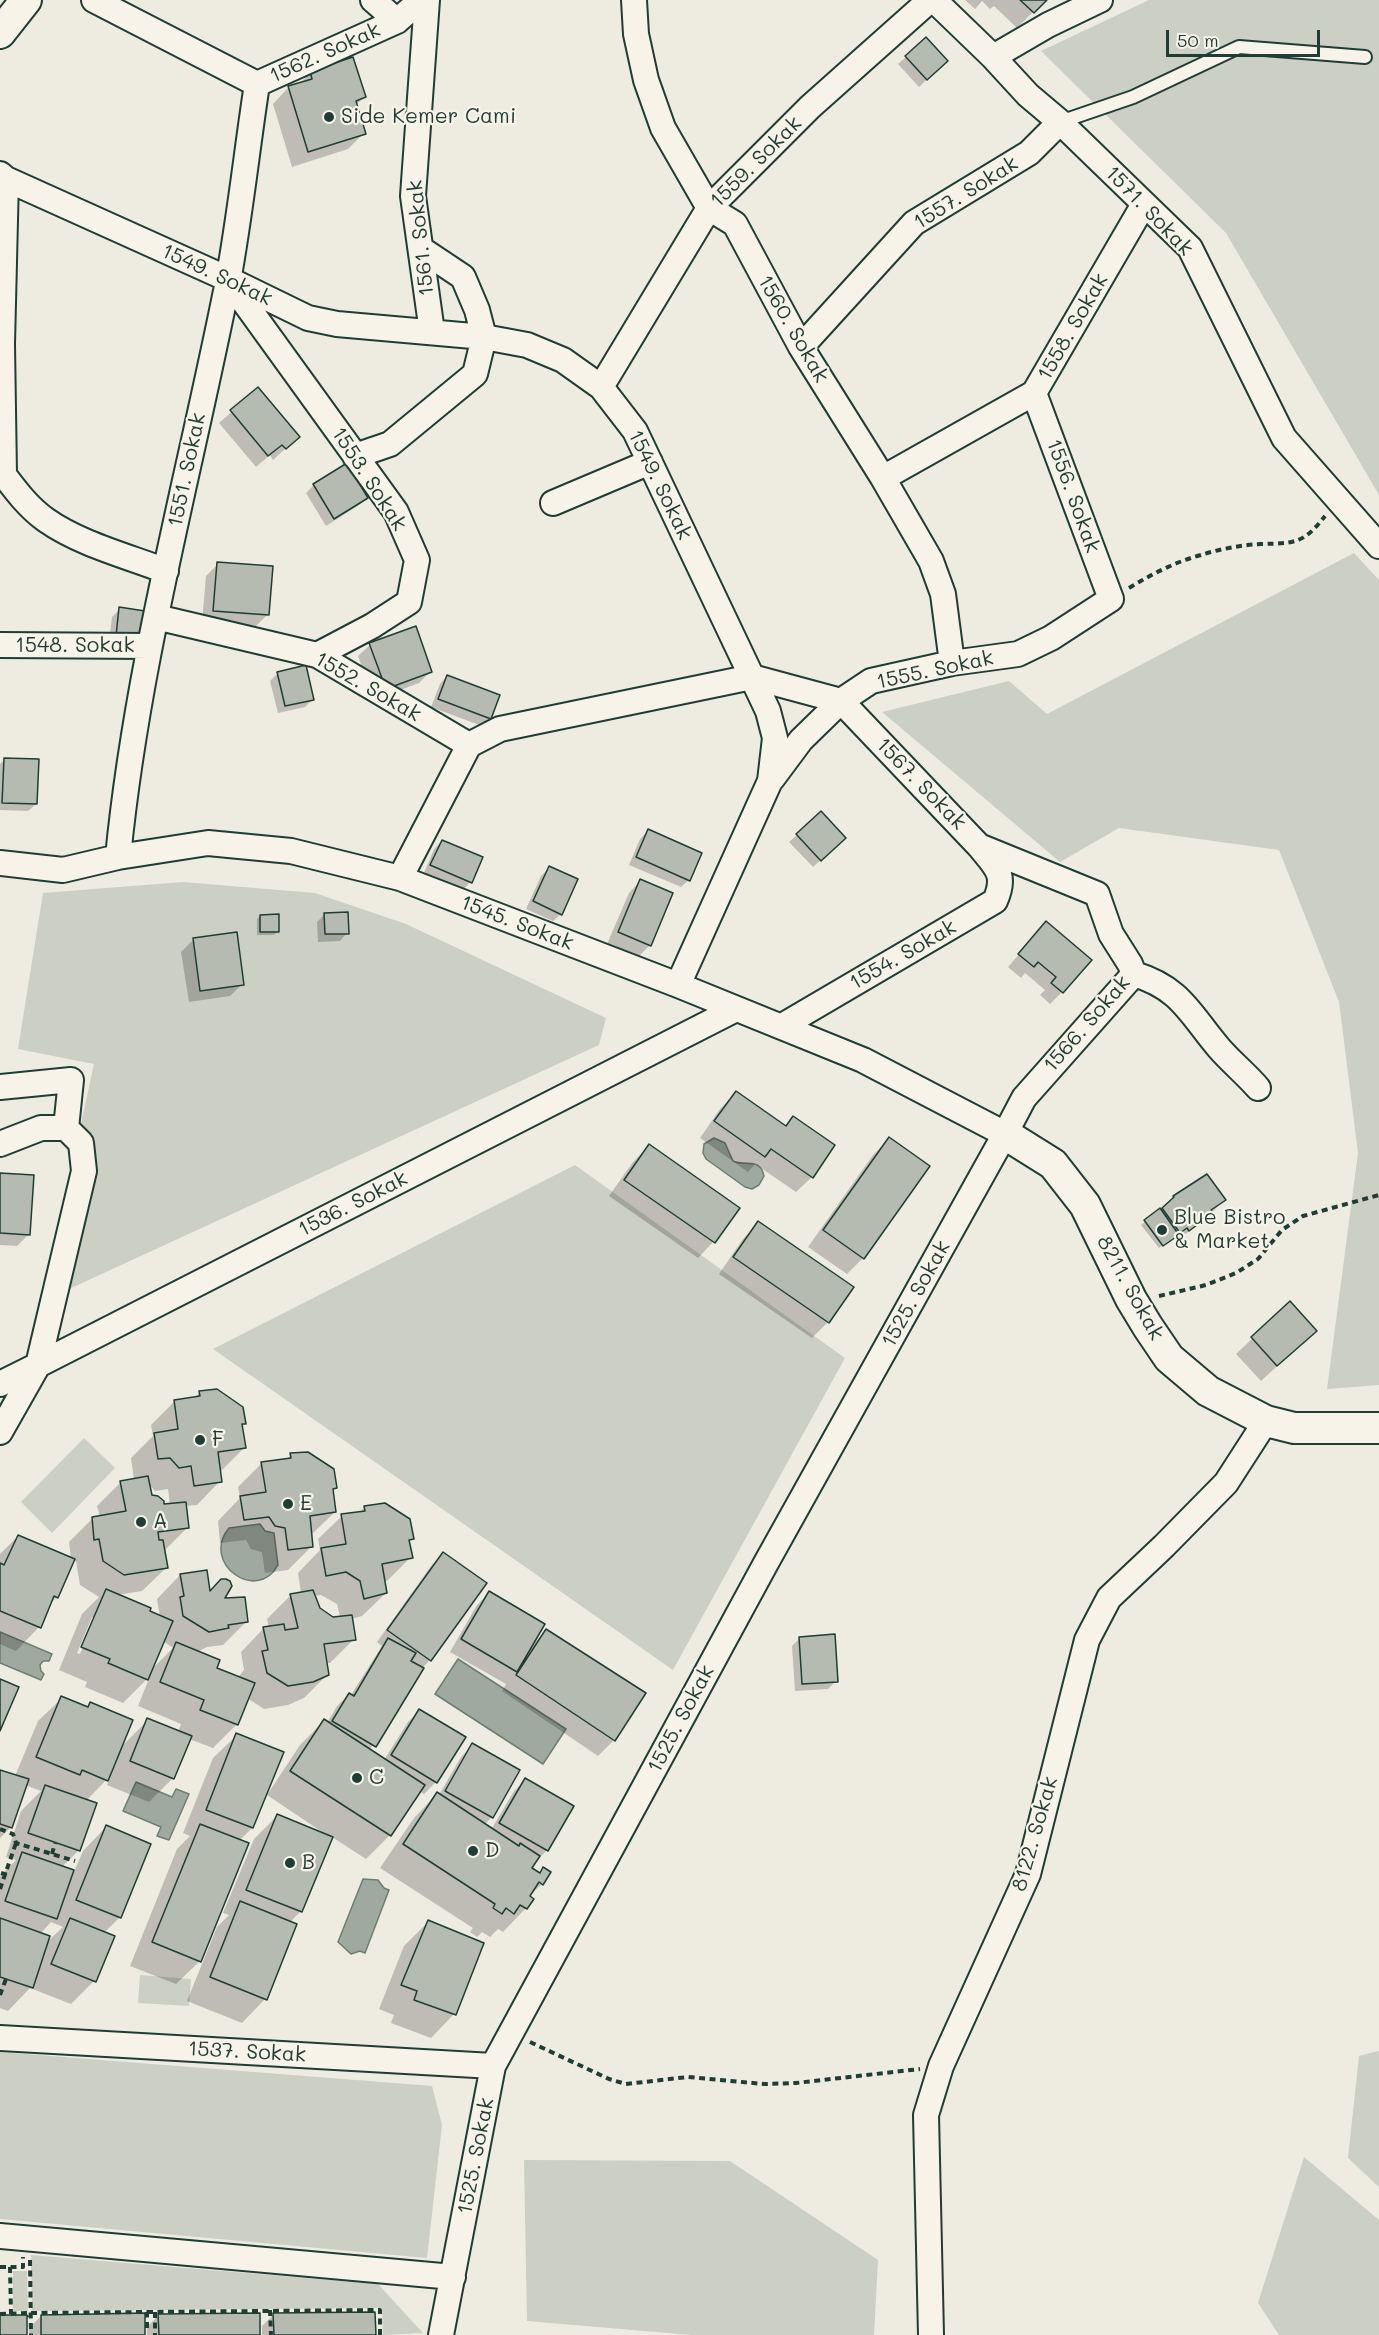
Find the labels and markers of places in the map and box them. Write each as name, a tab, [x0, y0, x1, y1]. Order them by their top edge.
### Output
place label: Side Kemer Cami	[341, 104, 516, 130]
marker: Side Kemer Cami	[322, 110, 336, 124]
place label: Blue Bistro & Market	[1174, 1205, 1285, 1255]
marker: Blue Bistro & Market	[1155, 1223, 1169, 1237]
place label: F	[212, 1427, 224, 1453]
marker: F	[193, 1433, 207, 1447]
place label: E	[300, 1491, 312, 1517]
marker: E	[281, 1497, 295, 1511]
place label: A	[153, 1509, 168, 1535]
marker: A	[134, 1515, 148, 1529]
place label: C	[369, 1765, 384, 1791]
marker: C	[350, 1771, 364, 1785]
place label: D	[485, 1838, 499, 1864]
marker: D	[466, 1844, 480, 1858]
place label: B	[302, 1850, 315, 1876]
marker: B	[283, 1856, 297, 1870]

